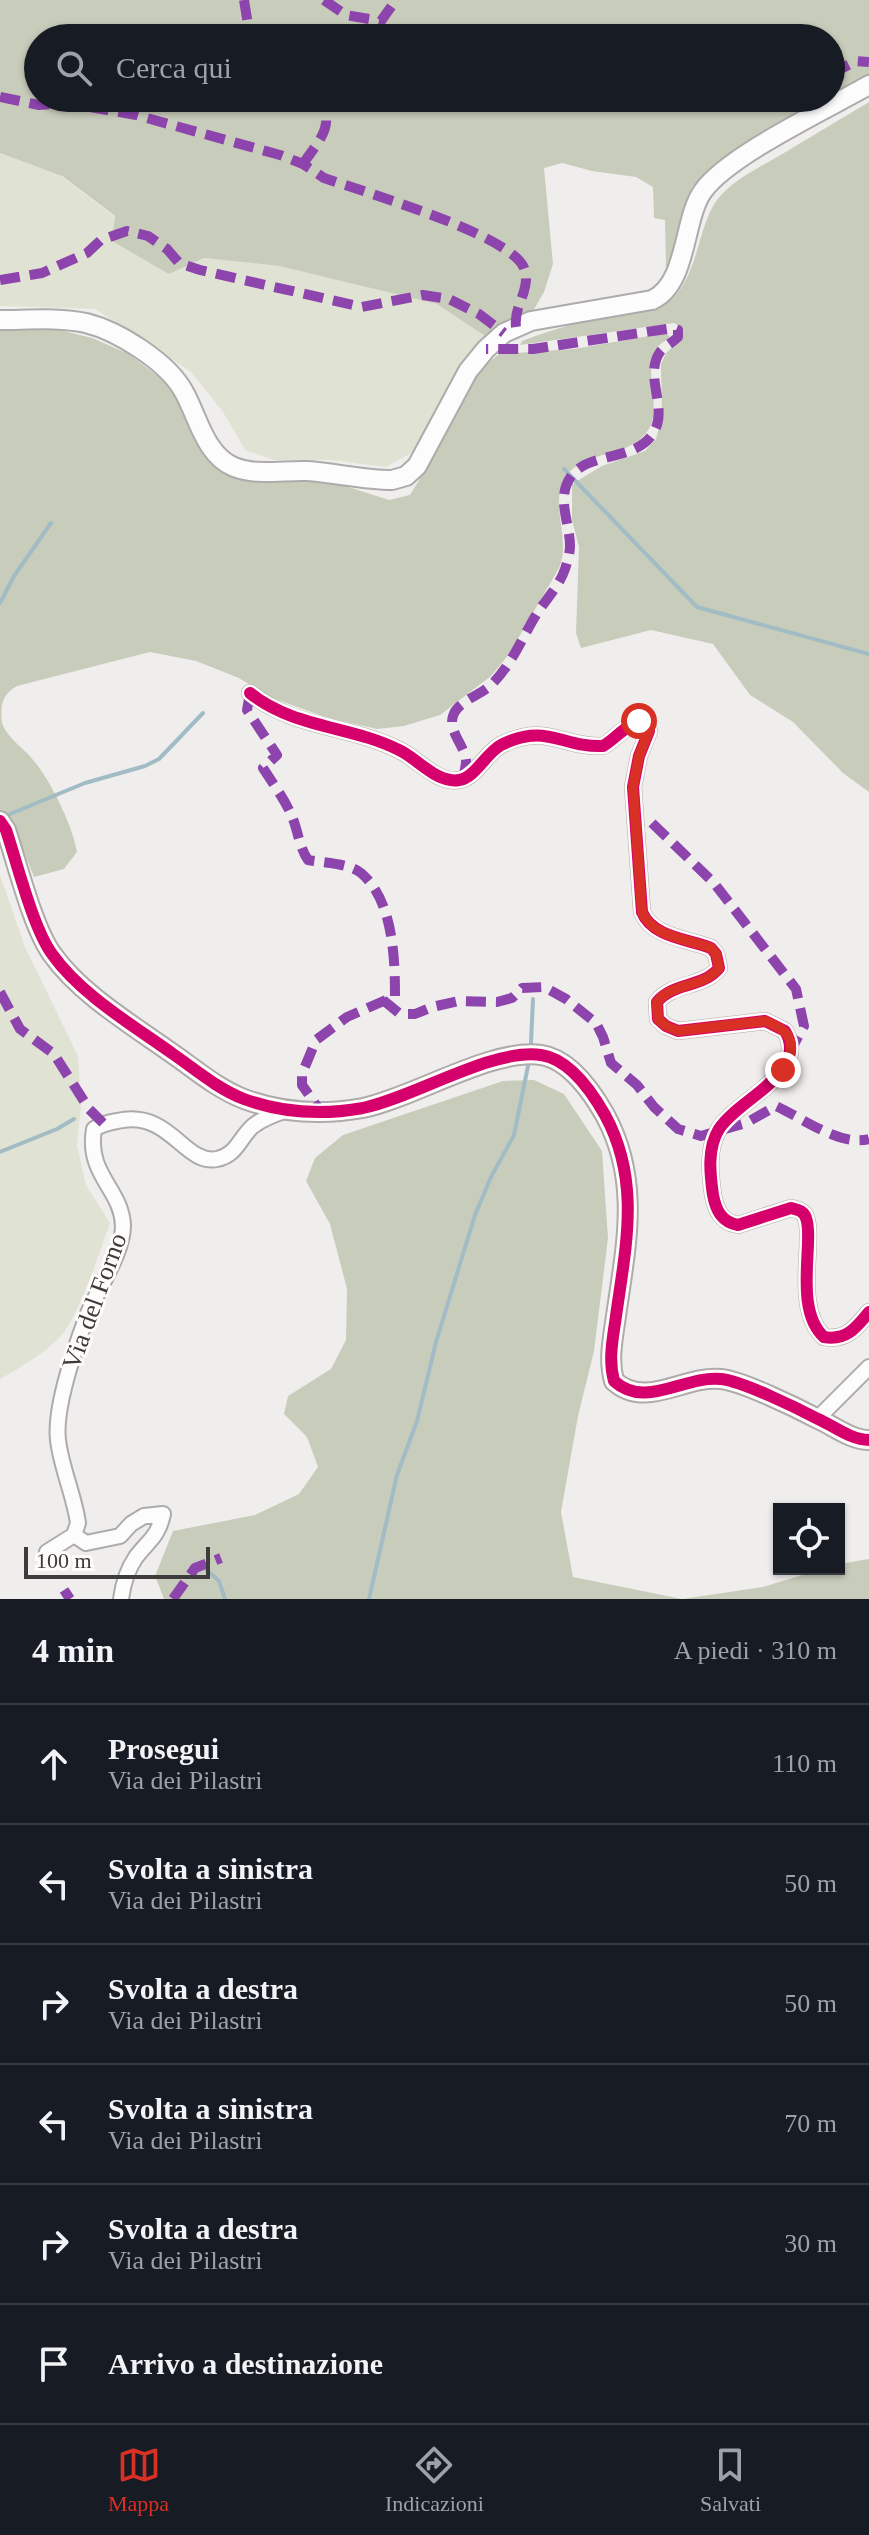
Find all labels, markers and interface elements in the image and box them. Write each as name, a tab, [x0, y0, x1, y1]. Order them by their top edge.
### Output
search box	[24, 24, 845, 112]
icon: search	[52, 46, 96, 90]
text: Cerca qui	[116, 51, 232, 84]
route start	[621, 703, 657, 739]
route end	[765, 1052, 801, 1088]
street label: Via del Forno	[56, 1229, 133, 1373]
map controls	[773, 1503, 845, 1575]
button: locate	[773, 1503, 845, 1575]
scale bar	[24, 1543, 210, 1579]
text: 100 m	[36, 1548, 92, 1573]
text: 4 min	[32, 1632, 114, 1669]
text: A piedi · 310 m	[674, 1636, 837, 1665]
text: Prosegui	[108, 1732, 219, 1765]
icon: ahead	[32, 1742, 76, 1786]
text: 110 m	[772, 1749, 837, 1778]
text: Via dei Pilastri	[108, 1766, 262, 1795]
text: Svolta a sinistra	[108, 1852, 313, 1885]
icon: left	[32, 1862, 76, 1906]
text: 50 m	[784, 1869, 837, 1898]
text: Via dei Pilastri	[108, 1886, 262, 1915]
text: Svolta a destra	[108, 1972, 298, 2005]
icon: right	[32, 1982, 76, 2026]
text: 50 m	[784, 1989, 837, 2018]
text: Via dei Pilastri	[108, 2006, 262, 2035]
text: Svolta a sinistra	[108, 2092, 313, 2125]
icon: left	[32, 2102, 76, 2146]
text: 70 m	[784, 2109, 837, 2138]
text: Via dei Pilastri	[108, 2126, 262, 2155]
text: Svolta a destra	[108, 2212, 298, 2245]
icon: right	[32, 2222, 76, 2266]
text: 30 m	[784, 2229, 837, 2258]
text: Via dei Pilastri	[108, 2246, 262, 2275]
icon: arrive	[32, 2342, 76, 2386]
text: Arrivo a destinazione	[108, 2347, 383, 2380]
tab: Mappa	[108, 2443, 169, 2517]
tab: Indicazioni	[385, 2443, 484, 2517]
tab: Salvati	[700, 2443, 761, 2517]

